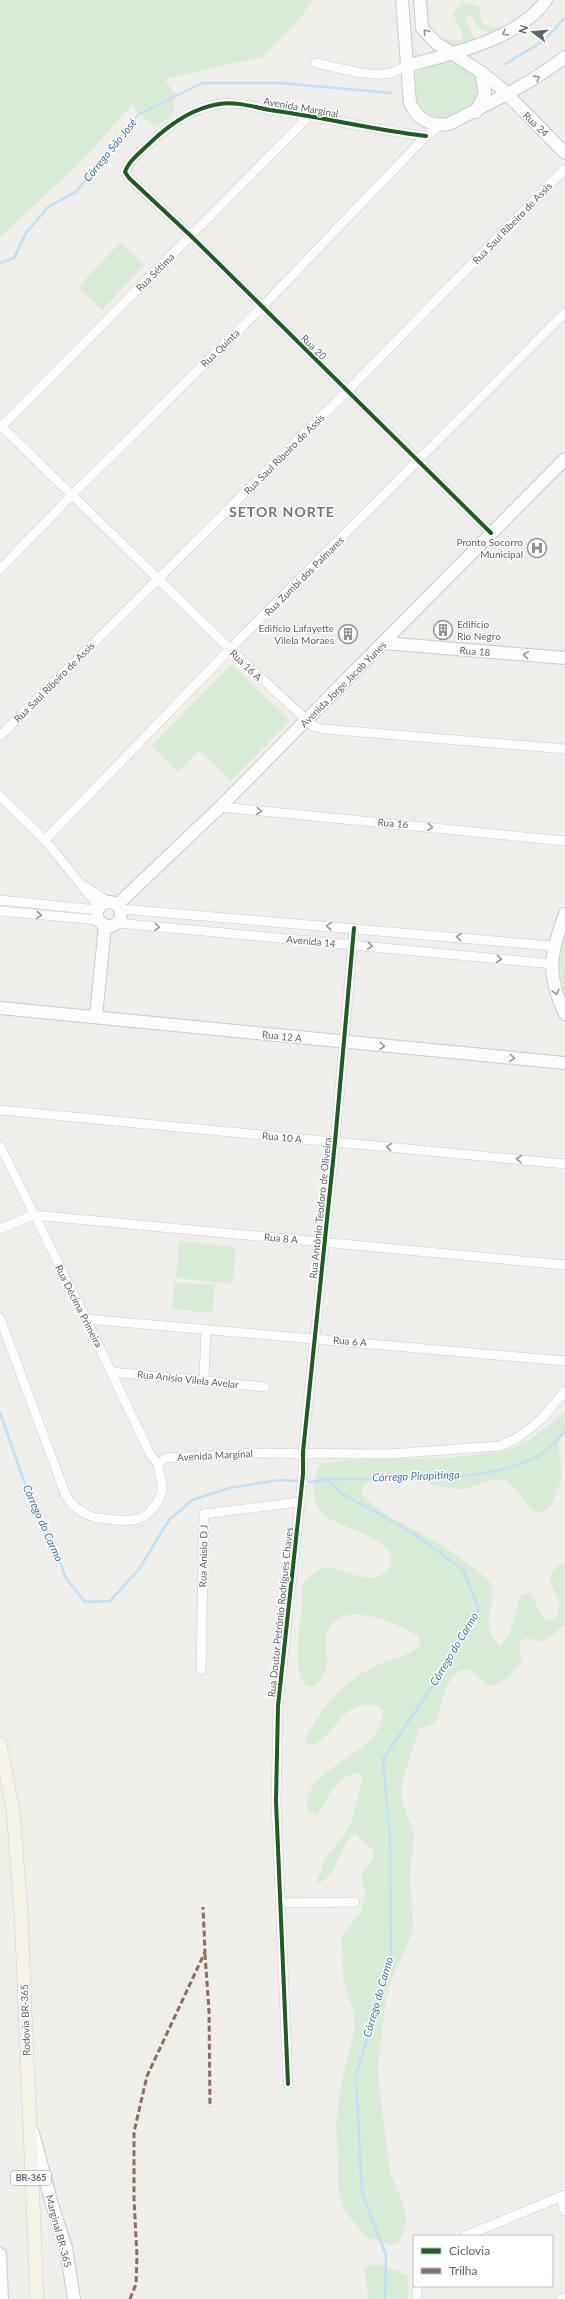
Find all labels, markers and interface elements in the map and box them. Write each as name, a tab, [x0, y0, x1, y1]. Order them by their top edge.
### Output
north arrow	[513, 12, 553, 52]
text: N	[515, 23, 530, 35]
one-way arrow	[502, 28, 509, 36]
one-way arrow	[424, 29, 431, 37]
one-way arrow	[533, 75, 540, 82]
street label: Avenida Marginal	[263, 94, 339, 120]
street label: Rua 24	[521, 109, 551, 139]
water label: Córrego São José	[80, 116, 139, 184]
street label: Rua Saul Ribeiro de Assis	[470, 180, 554, 266]
street label: Rua Sétima	[133, 250, 177, 294]
street label: Rua Quinta	[198, 327, 242, 369]
street label: Rua 20	[299, 332, 329, 362]
street label: Rua Saul Ribeiro de Assis	[241, 411, 327, 497]
district label: SETOR NORTE	[229, 503, 335, 520]
street label: Rua Zumbi dos Palmares	[262, 534, 346, 618]
place label: Pronto Socorro Municipal	[457, 536, 523, 560]
hospital icon: Pronto Socorro Municipal	[526, 537, 548, 559]
place label: Edifício Rio Negro	[457, 618, 501, 642]
building icon: Edifício Rio Negro	[432, 619, 454, 641]
place label: Edifício Lafayette Vilela Moraes	[259, 622, 334, 646]
building icon: Edifício Lafayette Vilela Moraes	[337, 623, 359, 645]
street label: Avenida Jorge Jacob Yunes	[297, 638, 389, 730]
street label: Rua Saul Ribeiro de Assis	[11, 639, 97, 725]
street label: Rua 18	[459, 644, 491, 658]
street label: Rua 16 A	[228, 647, 265, 683]
one-way arrow	[523, 650, 529, 659]
one-way arrow	[256, 806, 262, 815]
street label: Rua 16	[377, 816, 409, 830]
one-way arrow	[427, 822, 433, 831]
one-way arrow	[36, 910, 42, 919]
one-way arrow	[326, 921, 332, 930]
one-way arrow	[154, 923, 160, 932]
street label: Avenida 14	[286, 933, 336, 949]
one-way arrow	[456, 933, 462, 942]
one-way arrow	[367, 942, 373, 951]
one-way arrow	[496, 955, 502, 964]
one-way arrow	[552, 989, 560, 995]
street label: Rua 12 A	[262, 1028, 303, 1044]
one-way arrow	[379, 1041, 386, 1050]
one-way arrow	[509, 1053, 515, 1062]
street label: Rua 10 A	[262, 1129, 303, 1145]
street label: Rua Antônio Teodoro de Oliveira	[307, 1137, 333, 1279]
one-way arrow	[386, 1143, 392, 1152]
one-way arrow	[516, 1155, 522, 1164]
street label: Rua 8 A	[264, 1231, 299, 1245]
street label: Rua Décima Primeira	[53, 1263, 105, 1349]
street label: Rua 6 A	[333, 1334, 368, 1348]
street label: Rua Anísio Vilela Avelar	[137, 1368, 240, 1390]
street label: Avenida Marginal	[177, 1447, 253, 1463]
water label: Córrego Pirapitinga	[372, 1467, 460, 1484]
water label: Córrego do Carmo	[21, 1482, 66, 1564]
street label: Rua Anísio D J	[196, 1525, 210, 1587]
street label: Rua Doutor Petrônio Rodrigues Chaves	[265, 1526, 295, 1698]
water label: Córrego do Carmo	[427, 1610, 481, 1688]
water label: Córrego do Carmo	[360, 1955, 395, 2039]
street label: Rodovia BR-365	[18, 1984, 32, 2056]
road number: BR-365	[11, 2171, 51, 2185]
street label: Marginal BR-365	[44, 2193, 74, 2269]
legend	[413, 2235, 553, 2287]
text: Ciclovia	[449, 2243, 490, 2258]
text: Trilha	[449, 2263, 478, 2278]

